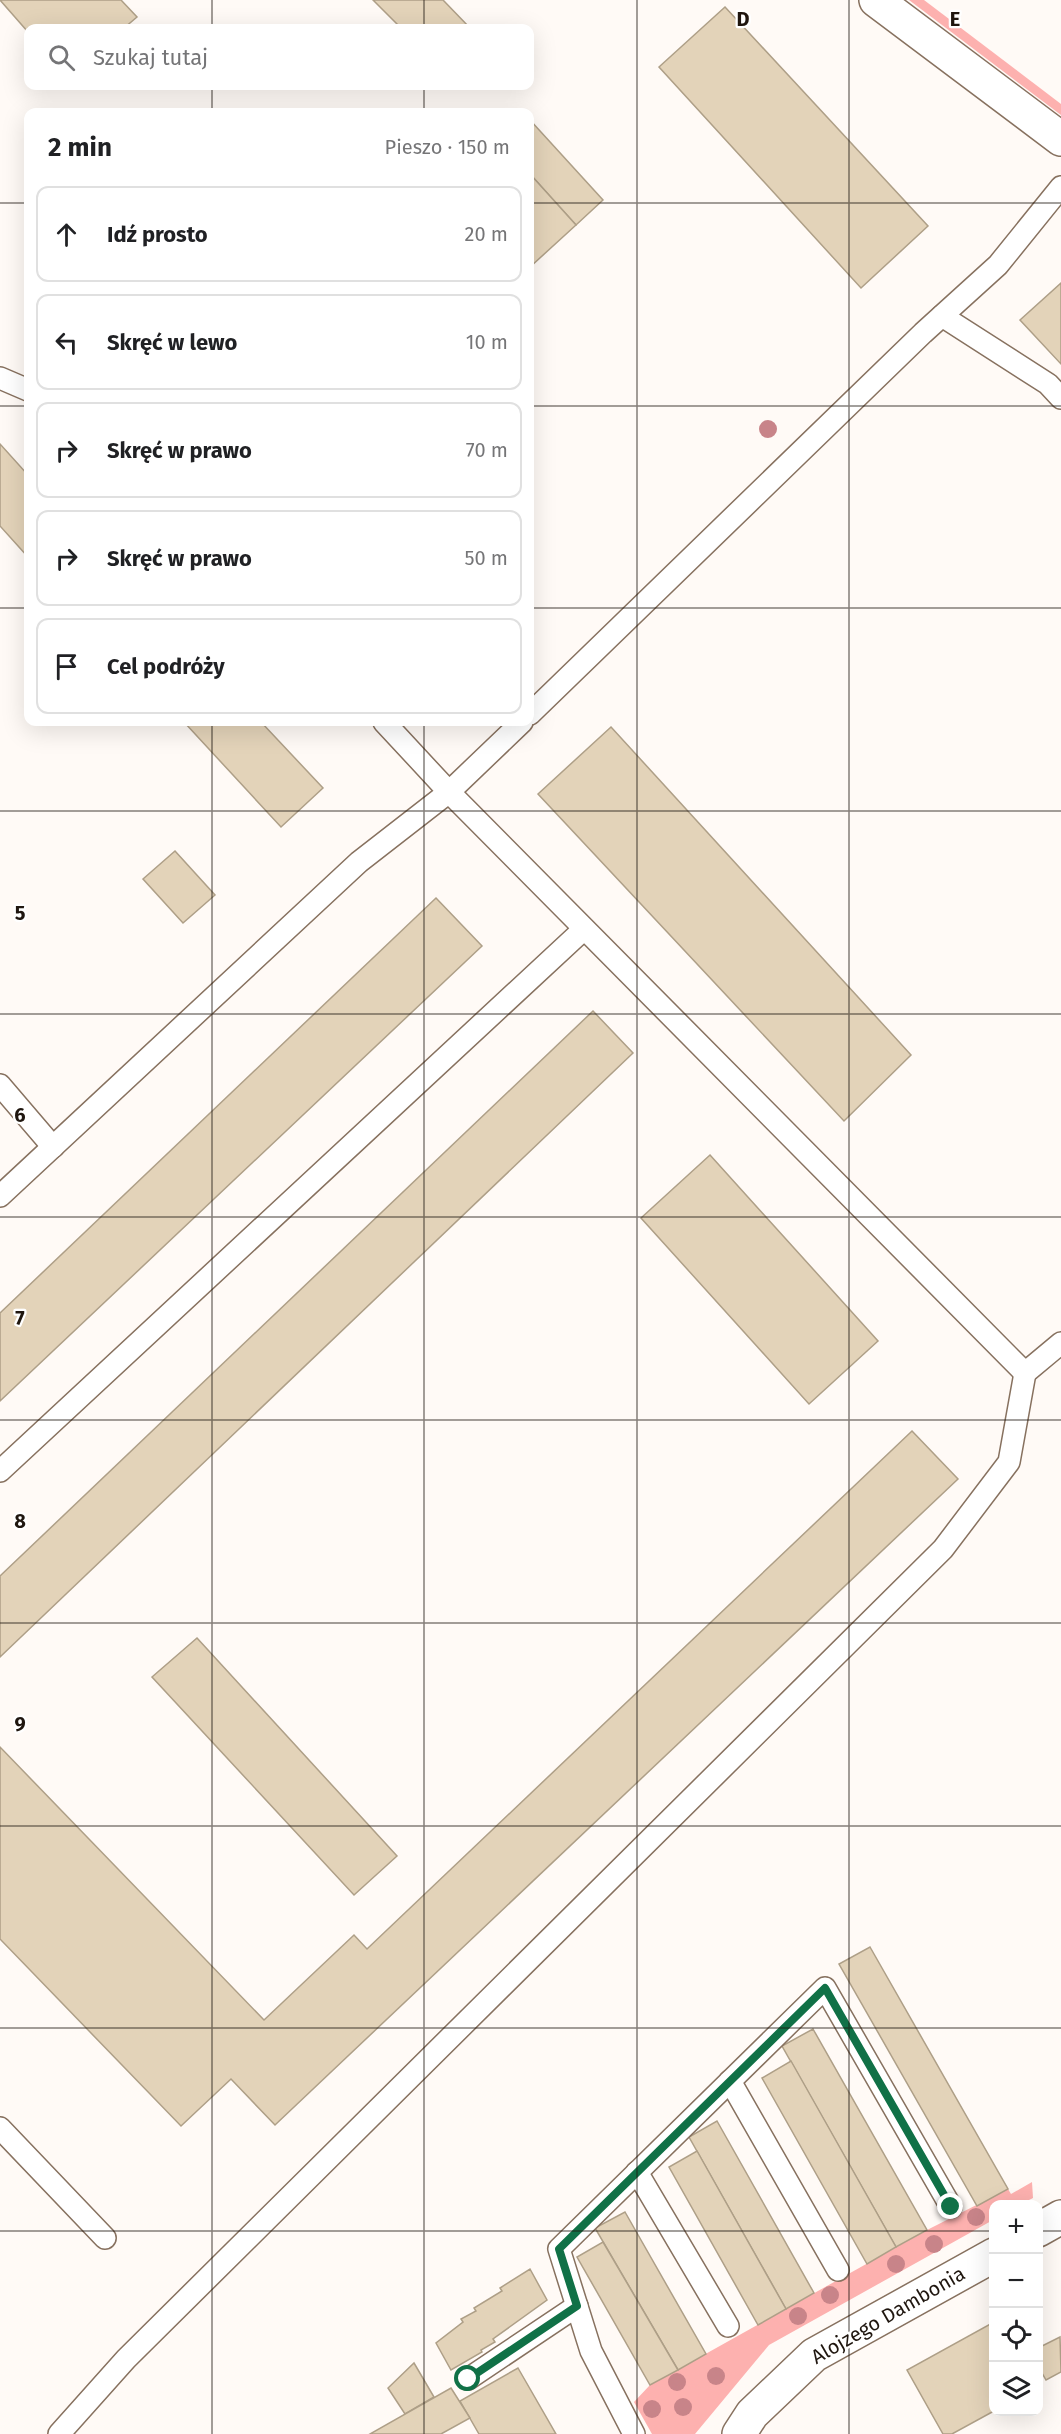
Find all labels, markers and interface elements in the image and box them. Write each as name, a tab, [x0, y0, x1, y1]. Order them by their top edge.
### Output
text: D	[736, 7, 750, 31]
text: E	[950, 7, 960, 31]
search box	[24, 24, 534, 90]
icon: search	[45, 41, 78, 74]
text: Szukaj tutaj	[93, 44, 208, 71]
text: 2 min	[48, 132, 112, 163]
text: Pieszo · 150 m	[385, 135, 510, 159]
icon: ahead	[50, 218, 83, 251]
text: Idź prosto	[107, 221, 208, 248]
text: 20 m	[465, 222, 508, 246]
icon: left	[50, 326, 83, 359]
text: Skręć w lewo	[107, 329, 237, 356]
text: 10 m	[466, 330, 508, 354]
icon: right	[50, 434, 83, 467]
text: Skręć w prawo	[107, 437, 252, 464]
text: 70 m	[466, 438, 508, 462]
icon: right	[50, 542, 83, 575]
text: Skręć w prawo	[107, 545, 252, 572]
text: 50 m	[464, 546, 508, 570]
icon: arrive	[50, 650, 83, 683]
text: Cel podróży	[107, 653, 225, 680]
text: 5	[15, 901, 26, 925]
text: 6	[14, 1103, 26, 1127]
text: 7	[15, 1306, 25, 1330]
text: 8	[14, 1509, 26, 1533]
text: 9	[14, 1712, 26, 1736]
route end	[937, 2193, 963, 2219]
map controls	[989, 2200, 1043, 2416]
button: +	[989, 2200, 1043, 2254]
button: −	[989, 2254, 1043, 2308]
street label: Alojzego Dambonia	[807, 2261, 969, 2369]
button: locate	[989, 2308, 1043, 2362]
button: layers	[989, 2362, 1043, 2416]
route start	[454, 2365, 480, 2391]

